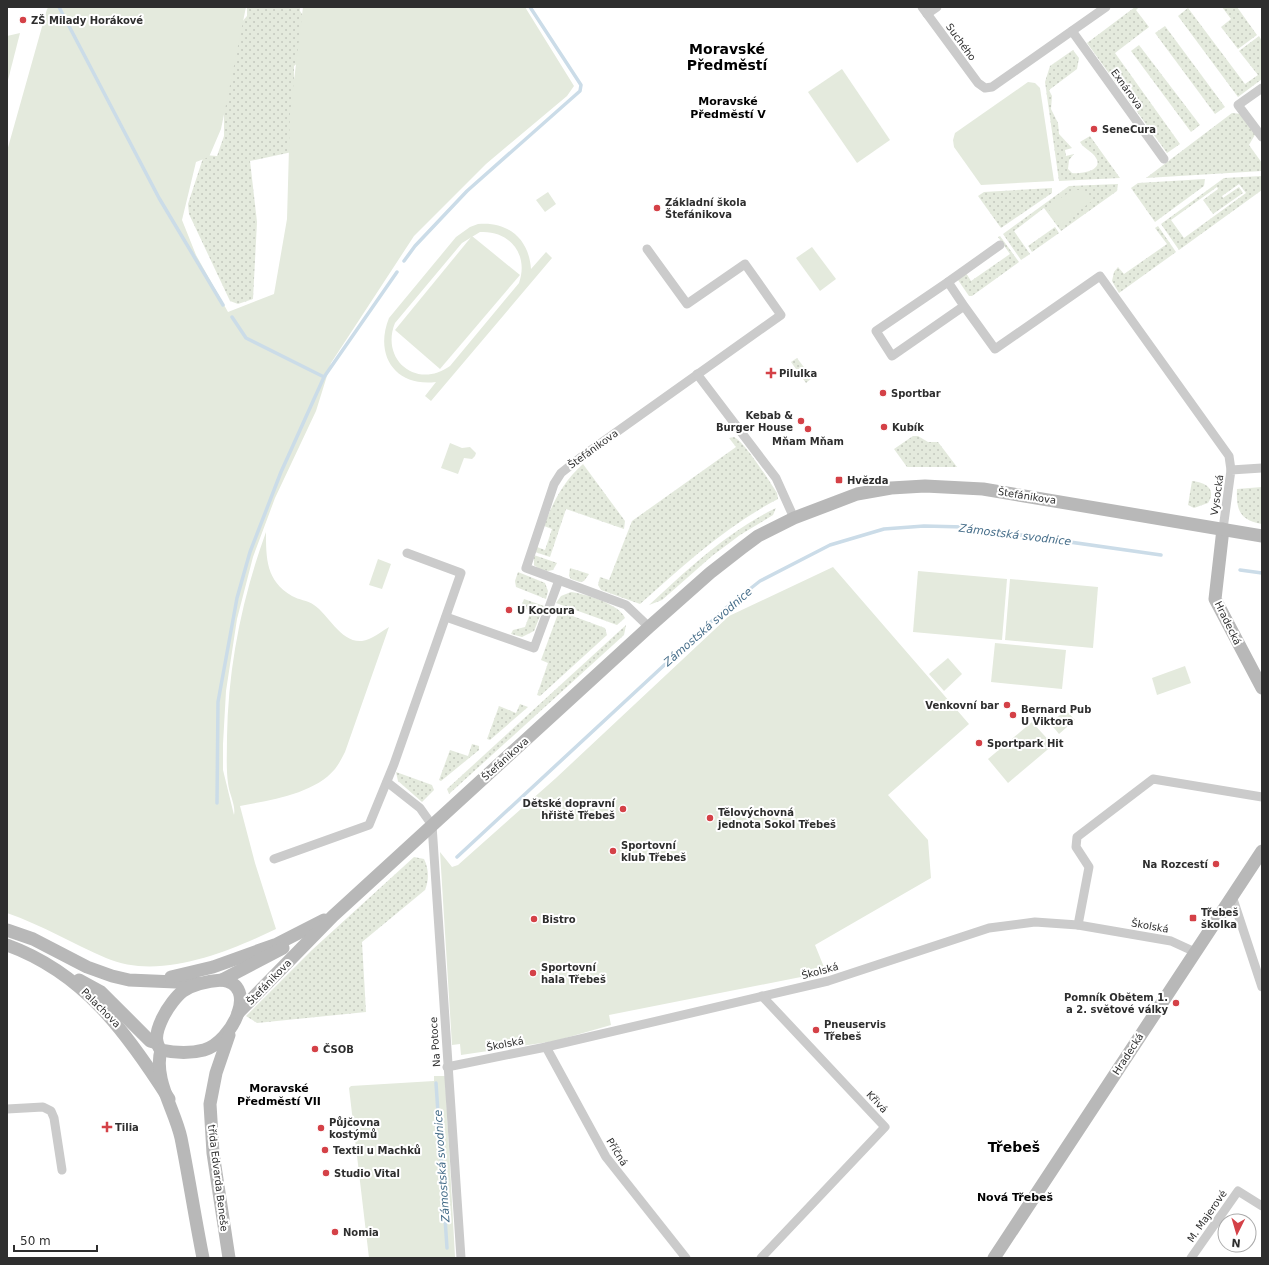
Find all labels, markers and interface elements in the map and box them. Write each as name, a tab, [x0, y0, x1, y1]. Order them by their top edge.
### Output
place label: ZŠ Milady Horákové	[31, 14, 143, 26]
marker: ZŠ Milady Horákové	[18, 15, 28, 25]
street label: Suchého	[944, 21, 978, 63]
district label: Moravské Předměstí	[687, 41, 768, 73]
street label: Exnárova	[1109, 67, 1145, 111]
district label: Moravské Předměstí V	[690, 95, 766, 121]
marker: SeneCura	[1089, 124, 1099, 134]
place label: SeneCura	[1102, 124, 1156, 135]
place label: Základní škola Štefánikova	[665, 197, 746, 220]
marker: Základní škola Štefánikova	[652, 203, 662, 213]
marker: Pilulka	[766, 368, 776, 378]
place label: Pilulka	[779, 368, 817, 379]
marker: Sportbar	[878, 388, 888, 398]
place label: Sportbar	[891, 388, 941, 399]
place label: Kebab & Burger House	[716, 410, 793, 433]
marker: Kebab & Burger House	[796, 416, 806, 426]
marker: Kubík	[879, 422, 889, 432]
place label: Kubík	[892, 422, 924, 433]
marker: Mňam Mňam	[803, 424, 813, 434]
street label: Štefánikova	[565, 426, 620, 471]
place label: Mňam Mňam	[772, 436, 844, 447]
street label: Vysocká	[1209, 474, 1225, 516]
marker: Hvězda	[834, 475, 844, 485]
place label: Hvězda	[847, 475, 888, 486]
street label: Štefánikova	[997, 485, 1057, 506]
water label: Zámostská svodnice	[957, 522, 1072, 548]
water label: Zámostská svodnice	[660, 585, 755, 670]
street label: Hradecká	[1213, 599, 1243, 647]
marker: U Kocoura	[504, 605, 514, 615]
place label: U Kocoura	[517, 605, 575, 616]
place label: Venkovní bar	[925, 700, 999, 711]
marker: Venkovní bar	[1002, 700, 1012, 710]
place label: Bernard Pub U Viktora	[1021, 704, 1091, 727]
marker: Bernard Pub U Viktora	[1008, 710, 1018, 720]
street label: Štefánikova	[479, 734, 531, 783]
marker: Sportpark Hit	[974, 738, 984, 748]
place label: Sportpark Hit	[987, 738, 1064, 749]
place label: Dětské dopravní hřiště Třebeš	[523, 798, 616, 821]
marker: Dětské dopravní hřiště Třebeš	[618, 804, 628, 814]
place label: Tělovýchovná jednota Sokol Třebeš	[717, 807, 836, 830]
marker: Tělovýchovná jednota Sokol Třebeš	[705, 813, 715, 823]
place label: Sportovní klub Třebeš	[621, 840, 686, 863]
marker: Sportovní klub Třebeš	[608, 846, 618, 856]
place label: Na Rozcestí	[1142, 859, 1209, 870]
marker: Na Rozcestí	[1211, 859, 1221, 869]
place label: Třebeš školka	[1201, 907, 1238, 930]
marker: Třebeš školka	[1188, 913, 1198, 923]
marker: Bistro	[529, 914, 539, 924]
place label: Bistro	[542, 914, 576, 925]
street label: Školská	[1131, 916, 1170, 935]
street label: Štefánikova	[244, 956, 293, 1007]
street label: Školská	[800, 960, 840, 981]
place label: Sportovní hala Třebeš	[541, 962, 606, 985]
marker: Sportovní hala Třebeš	[528, 968, 538, 978]
street label: Palachova	[79, 986, 123, 1030]
place label: Pomník Obětem 1. a 2. světové války	[1064, 992, 1168, 1015]
marker: Pomník Obětem 1. a 2. světové války	[1171, 998, 1181, 1008]
street label: Na Potoce	[428, 1017, 442, 1067]
place label: Pneuservis Třebeš	[824, 1019, 886, 1042]
marker: Pneuservis Třebeš	[811, 1025, 821, 1035]
street label: Hradecká	[1110, 1031, 1146, 1077]
street label: Školská	[485, 1034, 525, 1053]
place label: ČSOB	[323, 1043, 354, 1055]
marker: ČSOB	[310, 1044, 320, 1054]
district label: Moravské Předměstí VII	[237, 1082, 321, 1108]
street label: Křivá	[864, 1089, 890, 1115]
water label: Zámostská svodnice	[432, 1109, 452, 1224]
place label: Půjčovna kostýmů	[329, 1116, 380, 1140]
marker: Tilia	[102, 1122, 112, 1132]
place label: Tilia	[115, 1122, 139, 1133]
marker: Půjčovna kostýmů	[316, 1123, 326, 1133]
street label: třída Edvarda Beneše	[206, 1124, 230, 1232]
street label: Příčná	[604, 1136, 630, 1168]
district label: Třebeš	[988, 1139, 1040, 1155]
place label: Textil u Machků	[333, 1144, 421, 1156]
marker: Textil u Machků	[320, 1145, 330, 1155]
marker: Studio Vital	[321, 1168, 331, 1178]
place label: Studio Vital	[334, 1168, 400, 1179]
street label: M. Majerové	[1185, 1188, 1229, 1244]
district label: Nová Třebeš	[977, 1191, 1054, 1204]
north arrow	[1217, 1213, 1257, 1253]
scale bar	[14, 1227, 97, 1253]
marker: Nomia	[330, 1227, 340, 1237]
place label: Nomia	[343, 1227, 379, 1238]
text: 50 m	[20, 1234, 51, 1248]
text: N	[1231, 1236, 1241, 1249]

